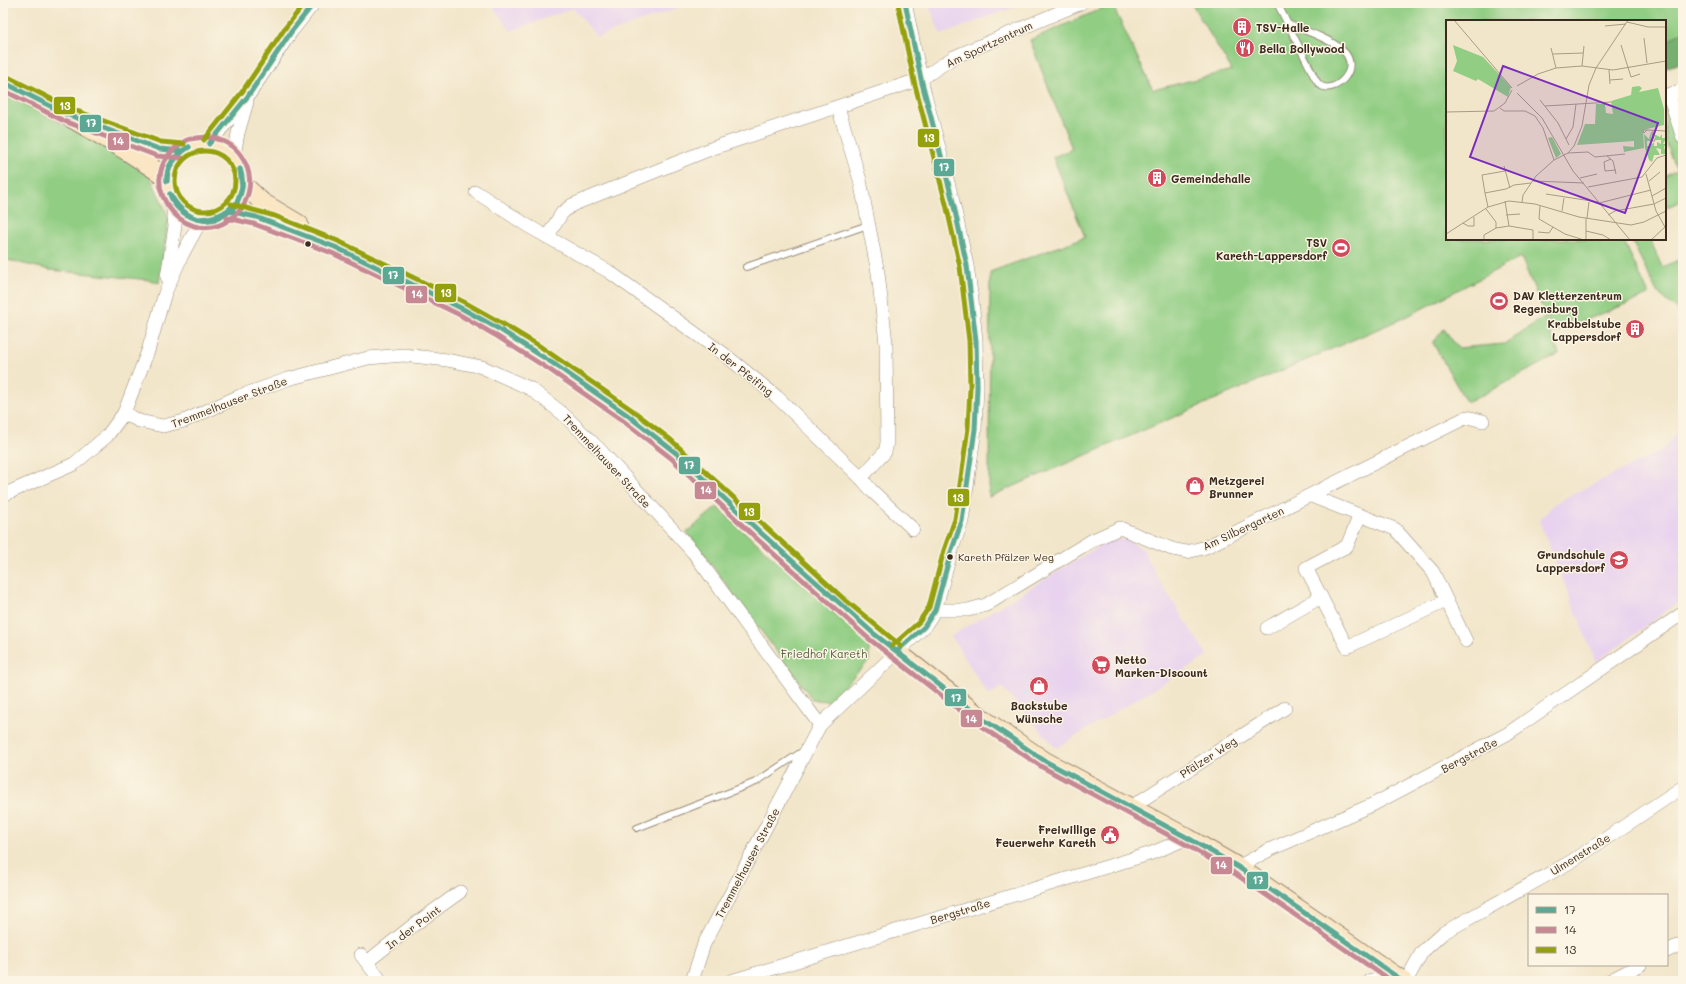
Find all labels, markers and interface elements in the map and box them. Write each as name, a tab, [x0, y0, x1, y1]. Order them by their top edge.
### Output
building icon: TSV-Halle	[1231, 16, 1253, 38]
street label: Am Sportzentrum	[943, 17, 1035, 71]
place label: TSV-Halle	[1256, 20, 1310, 35]
inset map	[1446, 20, 1666, 240]
restaurant icon: Bella Bollywood	[1234, 37, 1256, 59]
place label: Bella Bollywood	[1259, 41, 1344, 56]
line badge: 13	[53, 96, 76, 115]
text: 13	[59, 98, 71, 113]
line badge: 17	[79, 114, 102, 133]
text: 17	[86, 115, 97, 130]
line badge: 13	[917, 128, 940, 148]
text: 13	[923, 130, 935, 145]
line badge: 14	[107, 132, 130, 151]
text: 14	[112, 133, 124, 148]
line badge: 17	[933, 158, 955, 177]
text: 17	[939, 159, 950, 174]
building icon: Gemeindehalle	[1146, 167, 1168, 189]
place label: Gemeindehalle	[1171, 171, 1251, 186]
place label: TSV Kareth-Lappersdorf	[1216, 235, 1327, 263]
sports icon: TSV Kareth-Lappersdorf	[1330, 237, 1352, 259]
unlabelled marker	[303, 239, 313, 249]
line badge: 17	[382, 266, 405, 285]
text: 17	[388, 267, 399, 282]
line badge: 13	[434, 283, 457, 303]
line badge: 14	[405, 285, 428, 304]
text: 13	[440, 285, 452, 300]
text: 14	[411, 286, 423, 301]
place label: DAV Kletterzentrum Regensburg	[1513, 288, 1622, 316]
sports icon: DAV Kletterzentrum Regensburg	[1488, 290, 1510, 312]
place label: Krabbelstube Lappersdorf	[1547, 316, 1621, 344]
building icon: Krabbelstube Lappersdorf	[1624, 318, 1646, 340]
street label: In der Pfeifing	[705, 339, 777, 399]
street label: Tremmelhauser Straße	[169, 373, 289, 431]
street label: Tremmelhauser Straße	[560, 411, 655, 511]
line badge: 17	[678, 456, 701, 475]
text: 17	[684, 457, 695, 472]
place label: Metzgerei Brunner	[1209, 473, 1265, 501]
shop icon: Metzgerei Brunner	[1184, 475, 1206, 497]
line badge: 14	[694, 481, 717, 500]
text: 14	[700, 482, 712, 497]
line badge: 13	[947, 488, 970, 507]
text: 13	[952, 490, 964, 505]
line badge: 13	[738, 502, 761, 521]
street label: Am Silbergarten	[1200, 503, 1286, 553]
text: 13	[743, 504, 755, 519]
place label: Grundschule Lappersdorf	[1536, 547, 1605, 575]
school or university icon: Grundschule Lappersdorf	[1608, 549, 1630, 571]
place label: Kareth Pfälzer Weg	[958, 550, 1054, 564]
marker: Kareth Pfälzer Weg	[945, 552, 955, 562]
park label: Friedhof Kareth	[781, 646, 867, 661]
place label: Netto Marken-Discount	[1115, 652, 1208, 680]
supermarket icon: Netto Marken-Discount	[1090, 654, 1112, 676]
shop icon: Backstube Wünsche	[1028, 675, 1050, 697]
line badge: 17	[944, 688, 967, 707]
text: 17	[951, 690, 962, 705]
place label: Backstube Wünsche	[1011, 698, 1068, 726]
line badge: 14	[960, 709, 983, 728]
text: 14	[965, 711, 977, 726]
street label: Pfälzer Weg	[1177, 733, 1239, 781]
street label: Bergstraße	[1438, 734, 1500, 776]
street label: Tremmelhauser Straße	[711, 805, 783, 921]
place label: Freiwillige Feuerwehr Kareth	[995, 822, 1096, 850]
public building icon: Freiwillige Feuerwehr Kareth	[1099, 824, 1121, 846]
street label: Ulmenstraße	[1547, 829, 1613, 878]
line badge: 14	[1210, 856, 1233, 875]
text: 14	[1215, 857, 1227, 872]
line badge: 17	[1246, 871, 1269, 890]
text: 17	[1253, 872, 1264, 887]
legend	[1528, 894, 1668, 966]
street label: Bergstraße	[928, 895, 992, 927]
street label: In der Point	[383, 901, 444, 952]
text: 17	[1564, 901, 1576, 917]
text: 14	[1564, 921, 1576, 937]
text: 13	[1564, 941, 1576, 957]

